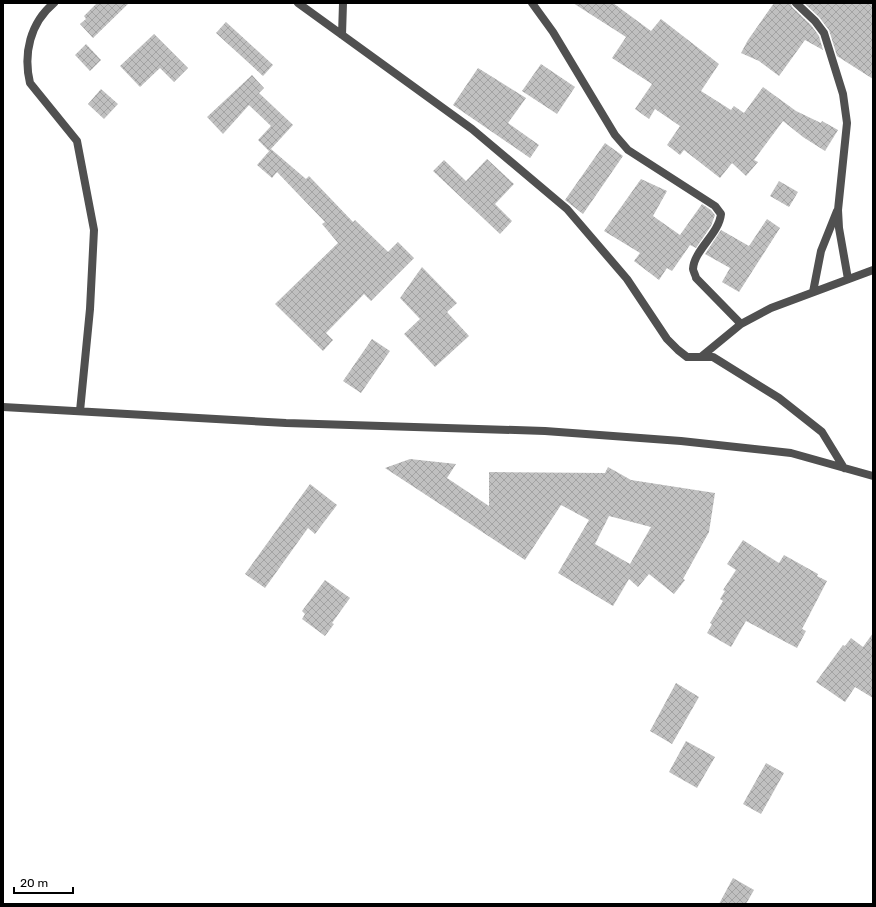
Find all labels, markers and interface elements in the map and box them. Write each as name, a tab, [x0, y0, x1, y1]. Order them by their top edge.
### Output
scale bar	[14, 869, 73, 895]
text: 20 m	[20, 876, 48, 890]

